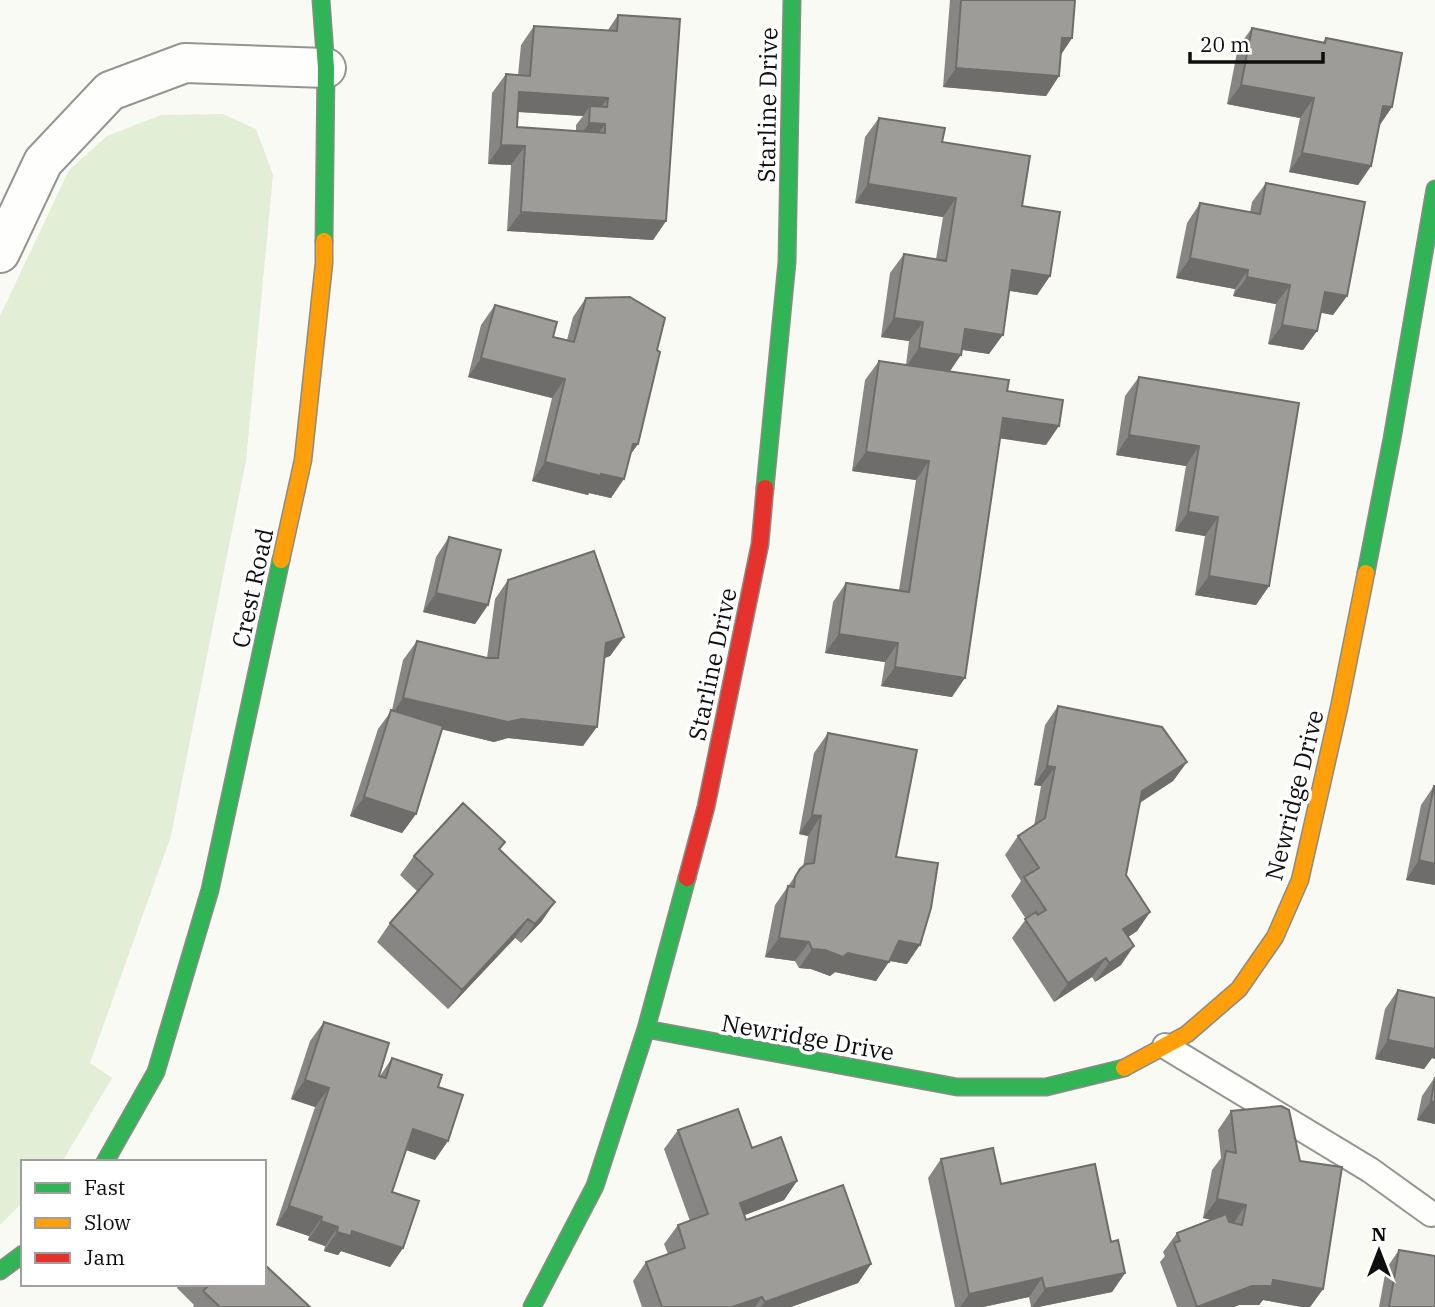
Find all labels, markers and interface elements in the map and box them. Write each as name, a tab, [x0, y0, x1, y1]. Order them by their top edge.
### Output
scale bar	[1190, 21, 1323, 65]
street label: Starline Drive	[750, 27, 784, 183]
text: 20 m	[1200, 30, 1250, 58]
street label: Crest Road	[224, 525, 280, 651]
street label: Starline Drive	[680, 585, 744, 743]
street label: Newridge Drive	[1257, 706, 1331, 884]
street label: Newridge Drive	[719, 1006, 897, 1068]
legend	[21, 1160, 266, 1286]
text: Fast	[84, 1173, 125, 1201]
text: Slow	[84, 1208, 131, 1236]
north arrow	[1344, 1216, 1414, 1286]
text: N	[1371, 1222, 1387, 1246]
text: Jam	[84, 1243, 125, 1271]

